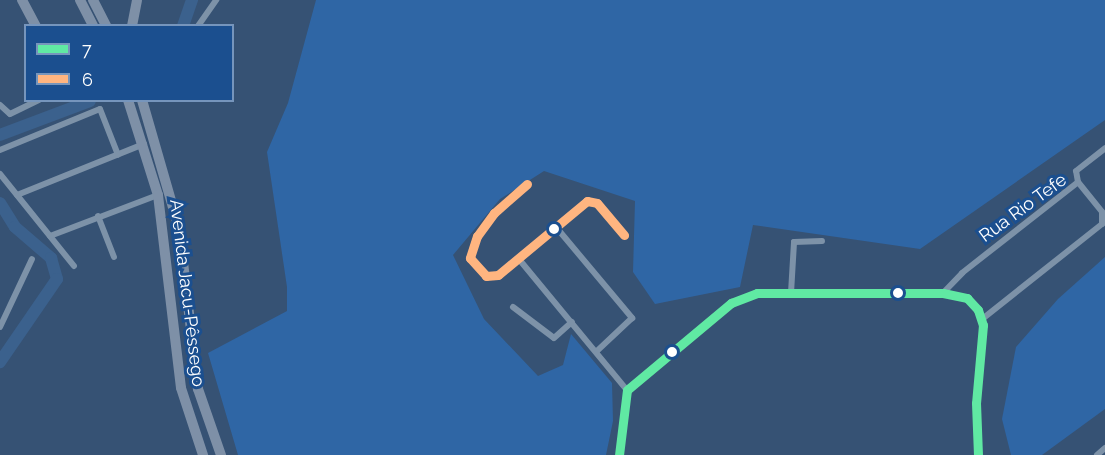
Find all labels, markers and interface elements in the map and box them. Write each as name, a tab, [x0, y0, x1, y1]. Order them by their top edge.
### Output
legend	[24, 24, 234, 102]
text: 7	[82, 39, 92, 60]
text: 6	[82, 69, 93, 90]
street label: Rua Rio Tefe	[975, 169, 1071, 247]
street label: Avenida Jacu-Pêssego	[165, 198, 209, 388]
unlabelled marker	[548, 223, 560, 235]
unlabelled marker	[892, 287, 904, 299]
unlabelled marker	[666, 346, 678, 358]

